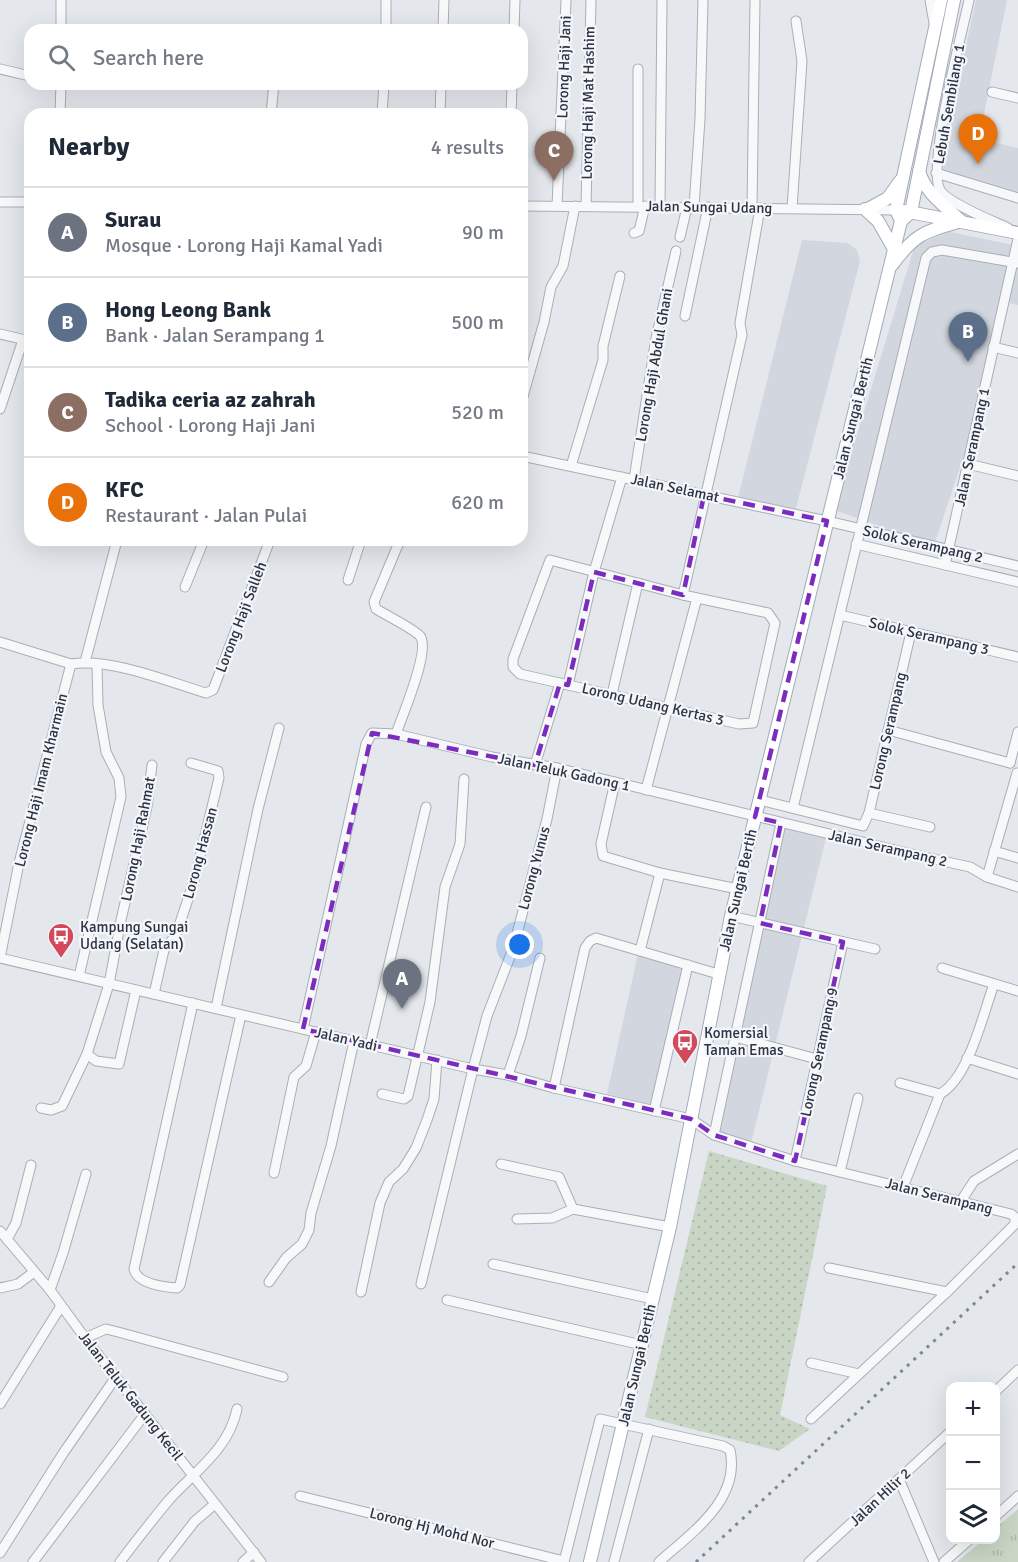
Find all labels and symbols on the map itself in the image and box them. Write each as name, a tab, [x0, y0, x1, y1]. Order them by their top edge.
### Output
street label: Lorong Haji Jani	[553, 15, 575, 119]
street label: Lorong Haji Mat Hashim	[578, 26, 598, 180]
street label: Lebuh Sembilang 1	[930, 42, 968, 166]
pin: D	[958, 114, 998, 164]
pin: C	[534, 132, 574, 181]
street label: Jalan Sungai Udang	[645, 197, 773, 217]
street label: Lorong Haji Abdul Ghani	[632, 287, 676, 443]
pin: B	[948, 312, 988, 362]
street label: Jalan Sungai Bertih	[829, 355, 877, 481]
street label: Jalan Serampang 1	[951, 386, 993, 508]
street label: Jalan Selamat	[629, 470, 721, 506]
street label: Solok Serampang 2	[861, 521, 985, 567]
street label: Lorong Haji Salleh	[212, 559, 270, 675]
street label: Solok Serampang 3	[867, 613, 991, 659]
street label: Lorong Serampang	[866, 670, 910, 792]
street label: Lorong Udang Kertas 3	[580, 679, 726, 729]
street label: Lorong Haji Imam Kharmain	[11, 691, 71, 869]
street label: Jalan Teluk Gadong 1	[496, 749, 632, 795]
street label: Lorong Haji Rahmat	[117, 775, 159, 903]
street label: Lorong Hassan	[179, 805, 221, 901]
street label: Lorong Yunus	[514, 824, 554, 912]
street label: Jalan Serampang 2	[827, 826, 949, 870]
street label: Jalan Sungai Bertih	[715, 827, 761, 953]
place label: Kampung Sungai Udang (Selatan)	[80, 918, 188, 953]
bus stop icon: Kampung Sungai Udang (Selatan)	[46, 921, 76, 959]
your location	[505, 930, 534, 959]
pin: A	[382, 960, 422, 1009]
street label: Lorong Serampang 9	[797, 986, 841, 1118]
street label: Jalan Yadi	[313, 1023, 379, 1055]
place label: Komersial Taman Emas	[704, 1024, 784, 1059]
bus stop icon: Komersial Taman Emas	[670, 1027, 700, 1065]
street label: Jalan Serampang	[883, 1174, 995, 1218]
street label: Jalan Sungai Bertih	[614, 1302, 660, 1428]
street label: Jalan Teluk Gadung Kecil	[75, 1328, 187, 1464]
street label: Jalan Hilir 2	[846, 1464, 914, 1530]
street label: Lorong Hj Mohd Nor	[368, 1504, 497, 1552]

